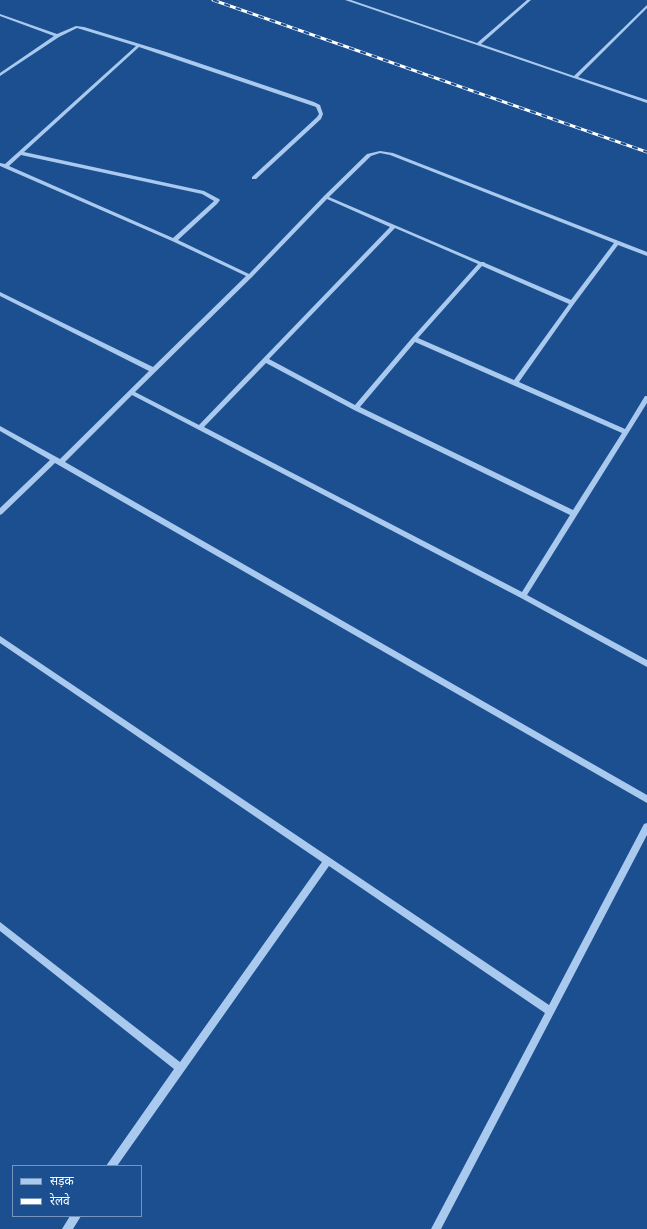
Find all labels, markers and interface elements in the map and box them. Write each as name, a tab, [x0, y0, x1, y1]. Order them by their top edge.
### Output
legend	[12, 1165, 142, 1217]
text: सड़क	[50, 1173, 74, 1188]
text: रेलवे	[50, 1193, 70, 1208]

